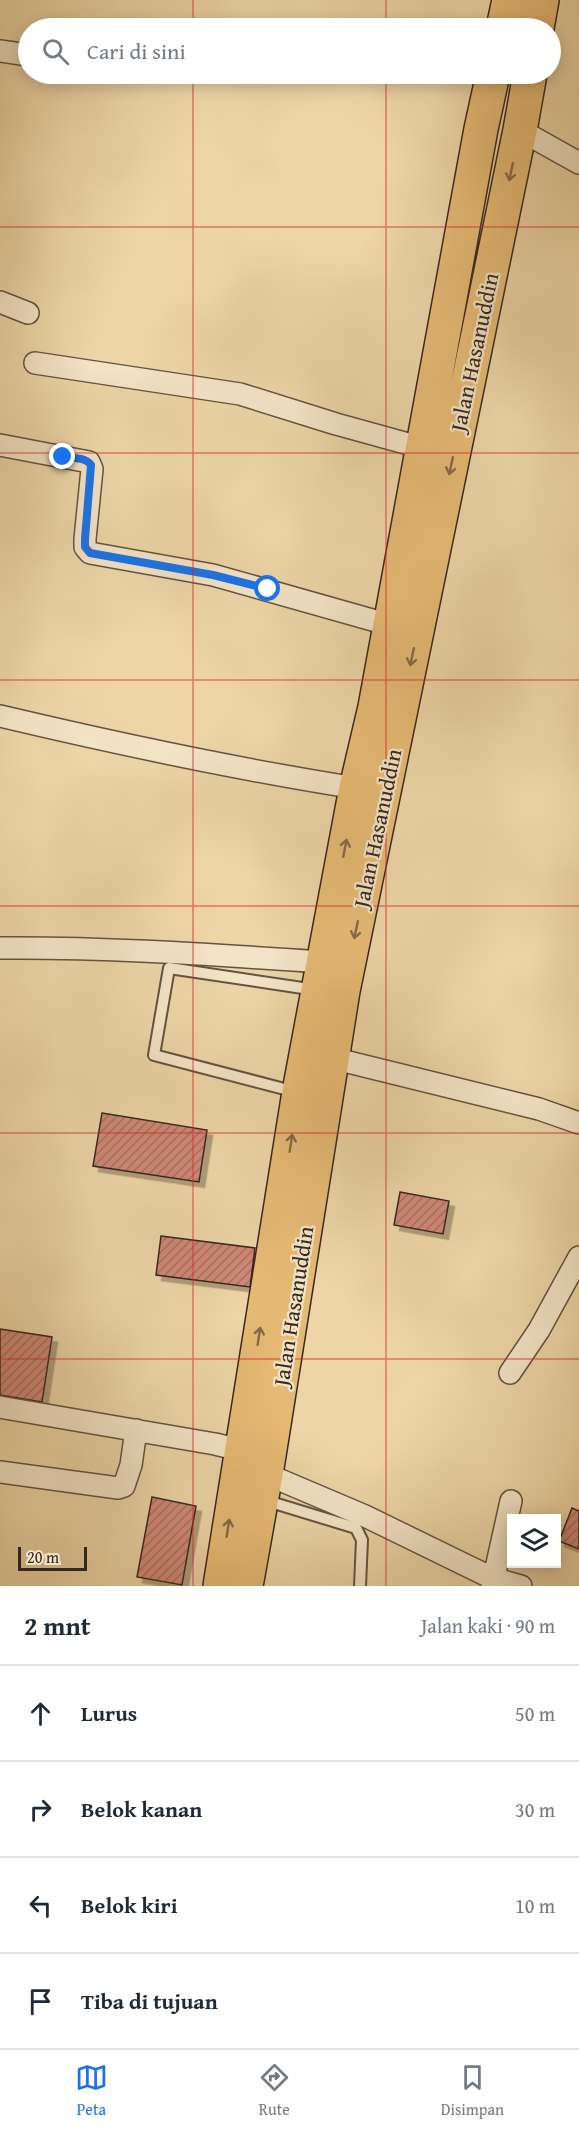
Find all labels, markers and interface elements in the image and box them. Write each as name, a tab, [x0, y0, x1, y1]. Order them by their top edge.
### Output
search box	[18, 18, 561, 84]
icon: search	[39, 35, 72, 68]
text: Cari di sini	[87, 35, 186, 67]
one-way arrow	[505, 162, 516, 182]
street label: Jalan Hasanuddin	[441, 269, 507, 437]
route end	[49, 443, 75, 469]
one-way arrow	[445, 456, 456, 475]
route start	[254, 575, 280, 601]
one-way arrow	[406, 647, 417, 666]
street label: Jalan Hasanuddin	[344, 745, 410, 913]
one-way arrow	[340, 839, 351, 858]
one-way arrow	[349, 921, 361, 940]
one-way arrow	[285, 1134, 296, 1154]
street label: Jalan Hasanuddin	[264, 1223, 322, 1391]
one-way arrow	[254, 1326, 265, 1346]
map controls	[507, 1514, 561, 1568]
button: layers	[507, 1514, 561, 1568]
one-way arrow	[223, 1519, 234, 1539]
scale bar	[18, 1544, 87, 1572]
text: 20 m	[27, 1545, 59, 1569]
text: 2 mnt	[24, 1606, 91, 1645]
text: Jalan kaki · 90 m	[421, 1611, 555, 1640]
icon: ahead	[24, 1697, 57, 1730]
text: Lurus	[81, 1697, 137, 1729]
text: 50 m	[515, 1699, 555, 1728]
icon: right	[24, 1793, 57, 1826]
text: Belok kanan	[81, 1793, 202, 1825]
text: 30 m	[515, 1795, 555, 1824]
icon: left	[24, 1889, 57, 1922]
text: Belok kiri	[81, 1889, 178, 1921]
text: 10 m	[515, 1891, 555, 1920]
icon: arrive	[24, 1985, 57, 2018]
text: Tiba di tujuan	[81, 1985, 218, 2017]
tab: Peta	[75, 2061, 108, 2121]
tab: Rute	[258, 2061, 291, 2121]
tab: Disimpan	[441, 2061, 504, 2121]

